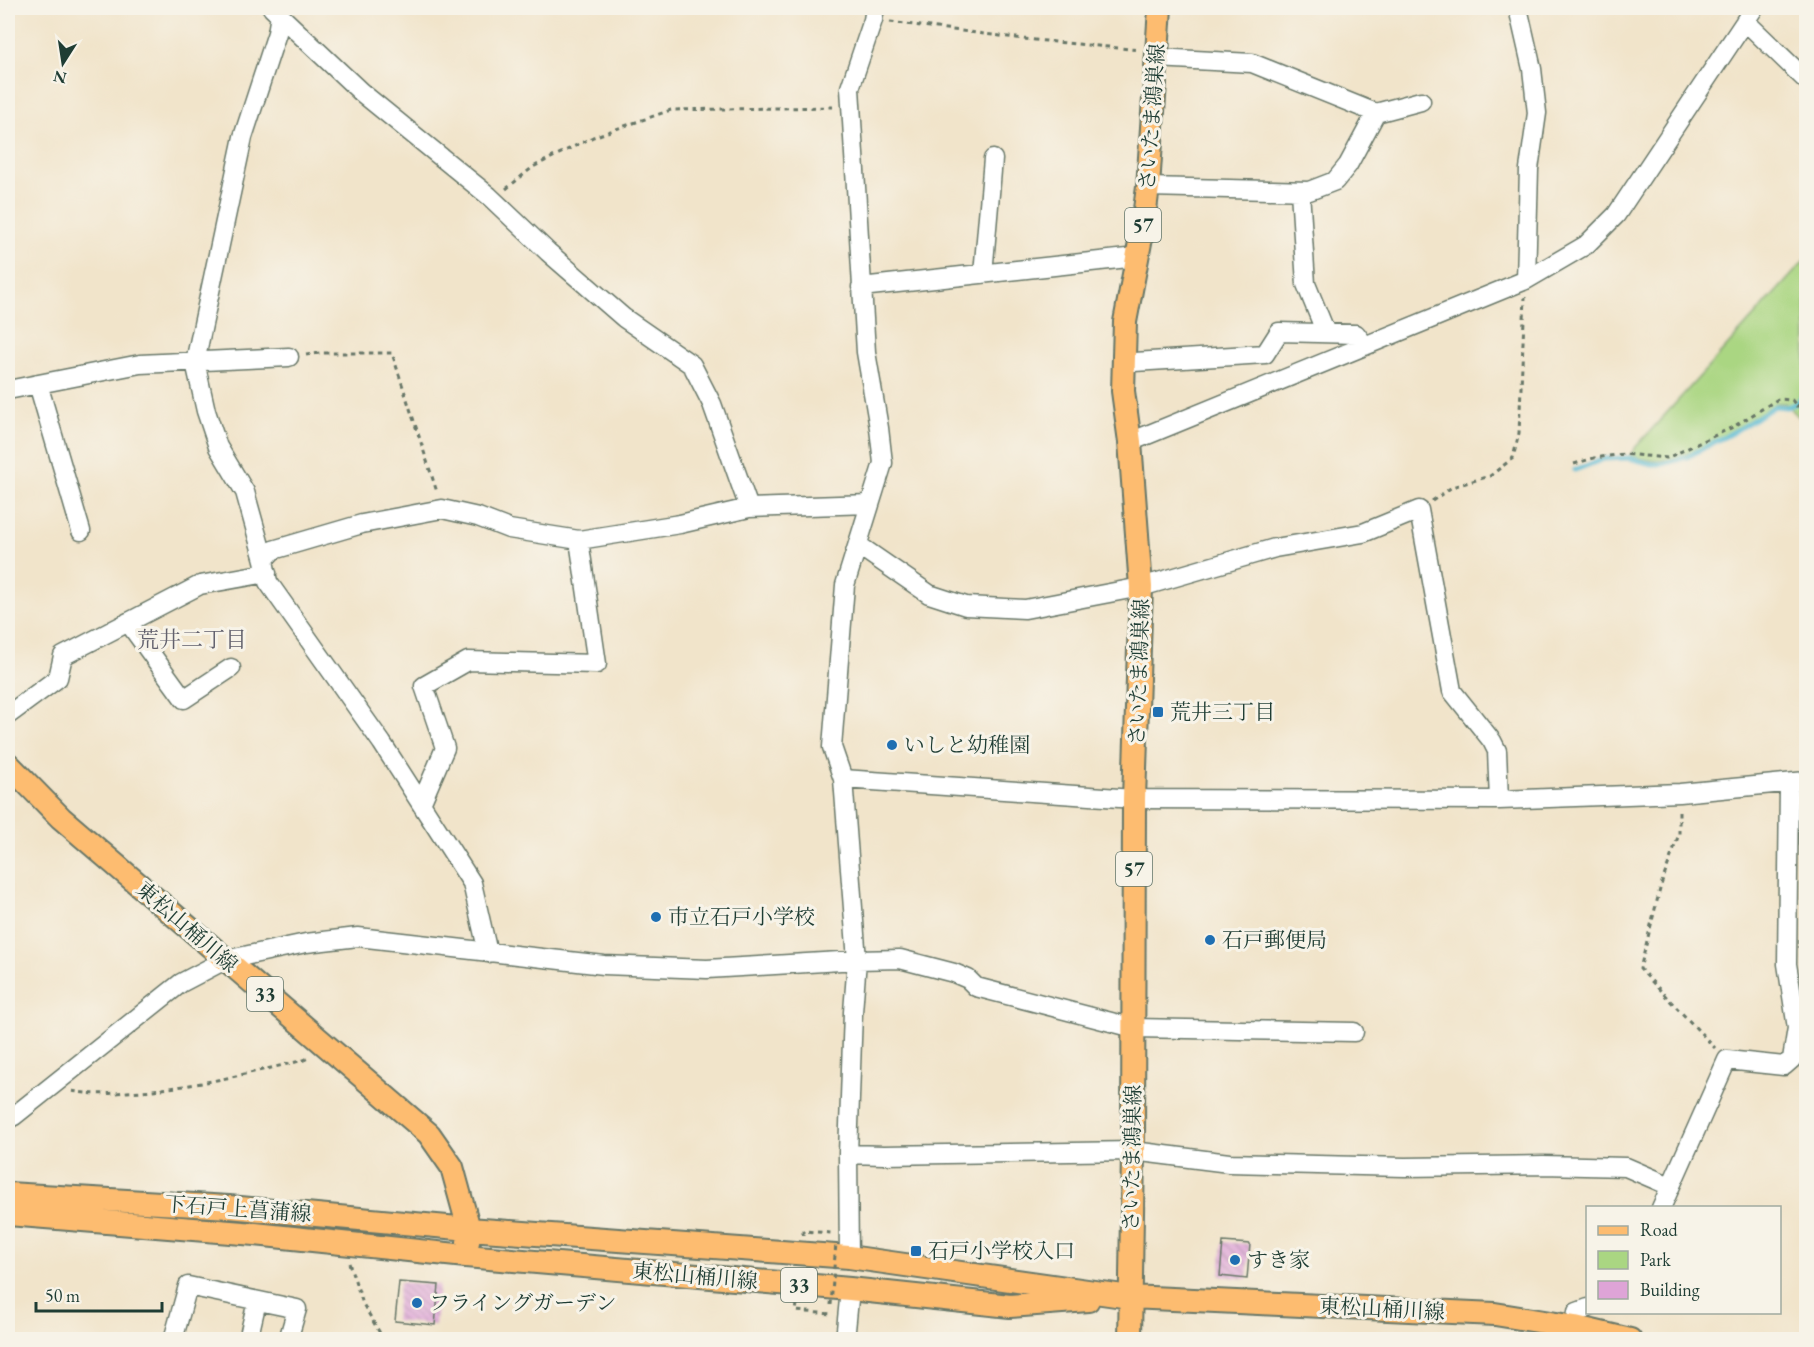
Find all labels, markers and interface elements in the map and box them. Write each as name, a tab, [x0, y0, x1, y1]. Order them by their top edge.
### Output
north arrow	[33, 33, 93, 93]
street label: さいたま鴻巣線	[1133, 43, 1170, 191]
text: N	[51, 66, 69, 89]
road number: 57	[1125, 208, 1161, 242]
street label: さいたま鴻巣線	[1122, 598, 1155, 746]
district label: 荒井二丁目	[137, 625, 247, 654]
place label: 荒井三丁目	[1170, 698, 1275, 725]
marker: 荒井三丁目	[1151, 705, 1165, 719]
place label: いしと幼稚園	[904, 731, 1030, 758]
marker: いしと幼稚園	[885, 738, 899, 752]
road number: 57	[1116, 852, 1152, 886]
street label: 東松山桶川線	[131, 875, 244, 978]
place label: 市立石戸小学校	[668, 903, 815, 930]
marker: 市立石戸小学校	[649, 910, 663, 924]
place label: 石戸郵便局	[1222, 926, 1327, 953]
marker: 石戸郵便局	[1203, 933, 1217, 947]
road number: 33	[247, 977, 283, 1011]
street label: さいたま鴻巣線	[1117, 1084, 1146, 1232]
street label: 下石戸上菖蒲線	[164, 1190, 312, 1227]
legend	[1586, 1206, 1781, 1314]
text: Road	[1640, 1218, 1679, 1241]
place label: 石戸小学校入口	[928, 1237, 1075, 1264]
marker: 石戸小学校入口	[909, 1244, 923, 1258]
place label: すき家	[1247, 1246, 1310, 1273]
text: Park	[1640, 1248, 1671, 1271]
marker: すき家	[1228, 1253, 1242, 1267]
street label: 東松山桶川線	[631, 1257, 759, 1294]
road number: 33	[781, 1268, 817, 1302]
scale bar	[36, 1275, 162, 1313]
text: Building	[1640, 1278, 1700, 1301]
text: 50 m	[45, 1284, 80, 1307]
place label: フライングガーデン	[429, 1289, 617, 1316]
street label: 東松山桶川線	[1318, 1292, 1446, 1325]
marker: フライングガーデン	[410, 1296, 424, 1310]

